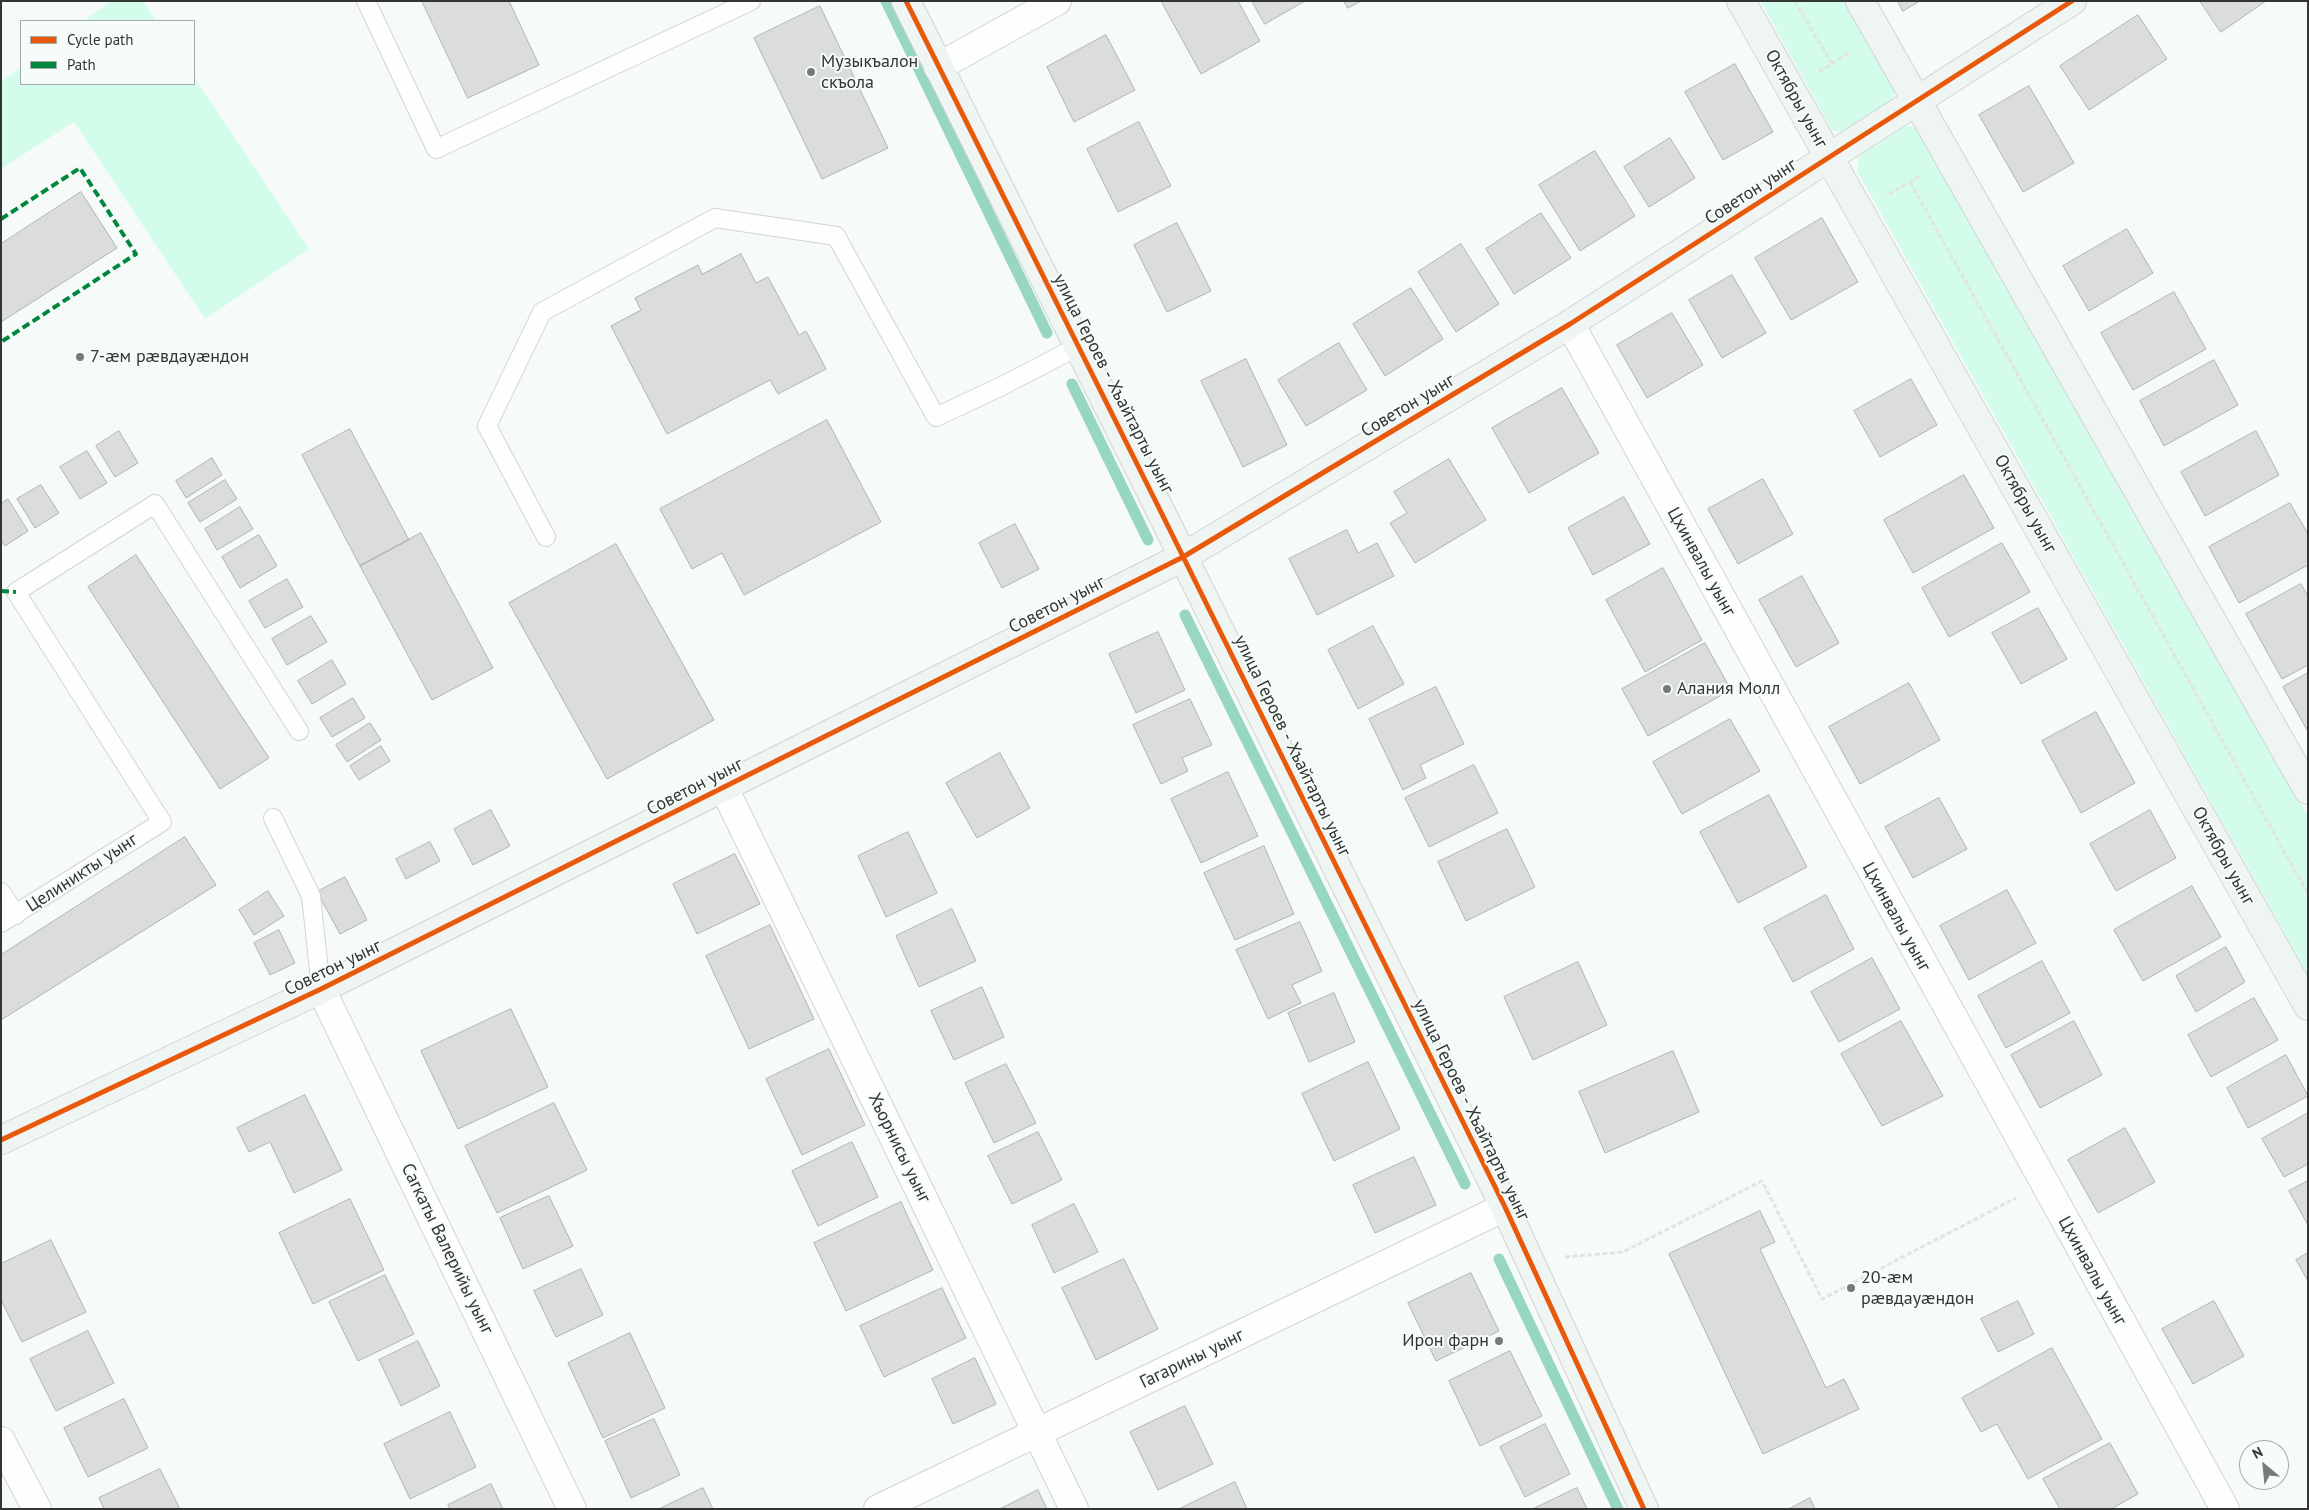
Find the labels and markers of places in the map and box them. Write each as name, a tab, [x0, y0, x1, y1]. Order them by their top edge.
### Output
place label: Музыкъалон скъола	[821, 51, 918, 94]
marker: Музыкъалон скъола	[805, 66, 817, 78]
place label: 7-æм рӕвдауӕндон	[90, 346, 249, 368]
marker: 7-æм рӕвдауӕндон	[74, 351, 86, 363]
place label: Алания Молл	[1677, 678, 1780, 700]
marker: Алания Молл	[1661, 683, 1673, 695]
place label: 20-æм рӕвдауӕндон	[1861, 1267, 1974, 1310]
marker: 20-æм рӕвдауӕндон	[1845, 1282, 1857, 1294]
place label: Ирон фарн	[1402, 1330, 1489, 1352]
marker: Ирон фарн	[1493, 1335, 1505, 1347]

